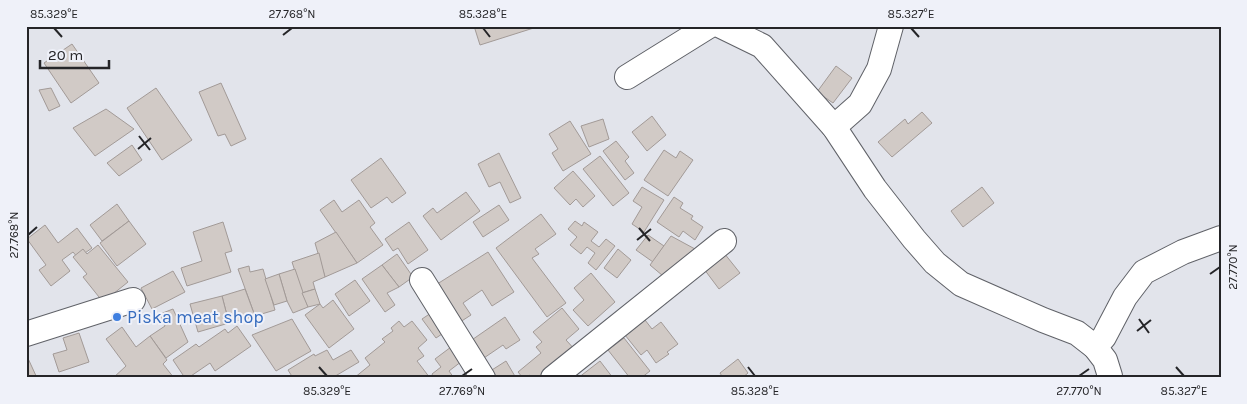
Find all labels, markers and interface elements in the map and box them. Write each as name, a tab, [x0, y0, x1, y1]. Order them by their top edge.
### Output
text: 85.329°E	[30, 7, 78, 21]
text: 27.768°N	[269, 7, 315, 21]
text: 85.328°E	[459, 7, 507, 21]
text: 85.327°E	[888, 7, 934, 21]
scale bar	[40, 38, 109, 70]
text: 20 m	[48, 46, 83, 64]
text: 27.768°N	[7, 212, 21, 258]
text: 27.770°N	[1226, 244, 1240, 290]
place label: Piska meat shop	[127, 306, 264, 328]
marker: Piska meat shop	[111, 311, 123, 323]
text: 85.329°E	[303, 384, 351, 398]
text: 27.769°N	[439, 384, 485, 398]
text: 85.328°E	[731, 384, 779, 398]
text: 27.770°N	[1056, 384, 1102, 398]
text: 85.327°E	[1161, 384, 1207, 398]

